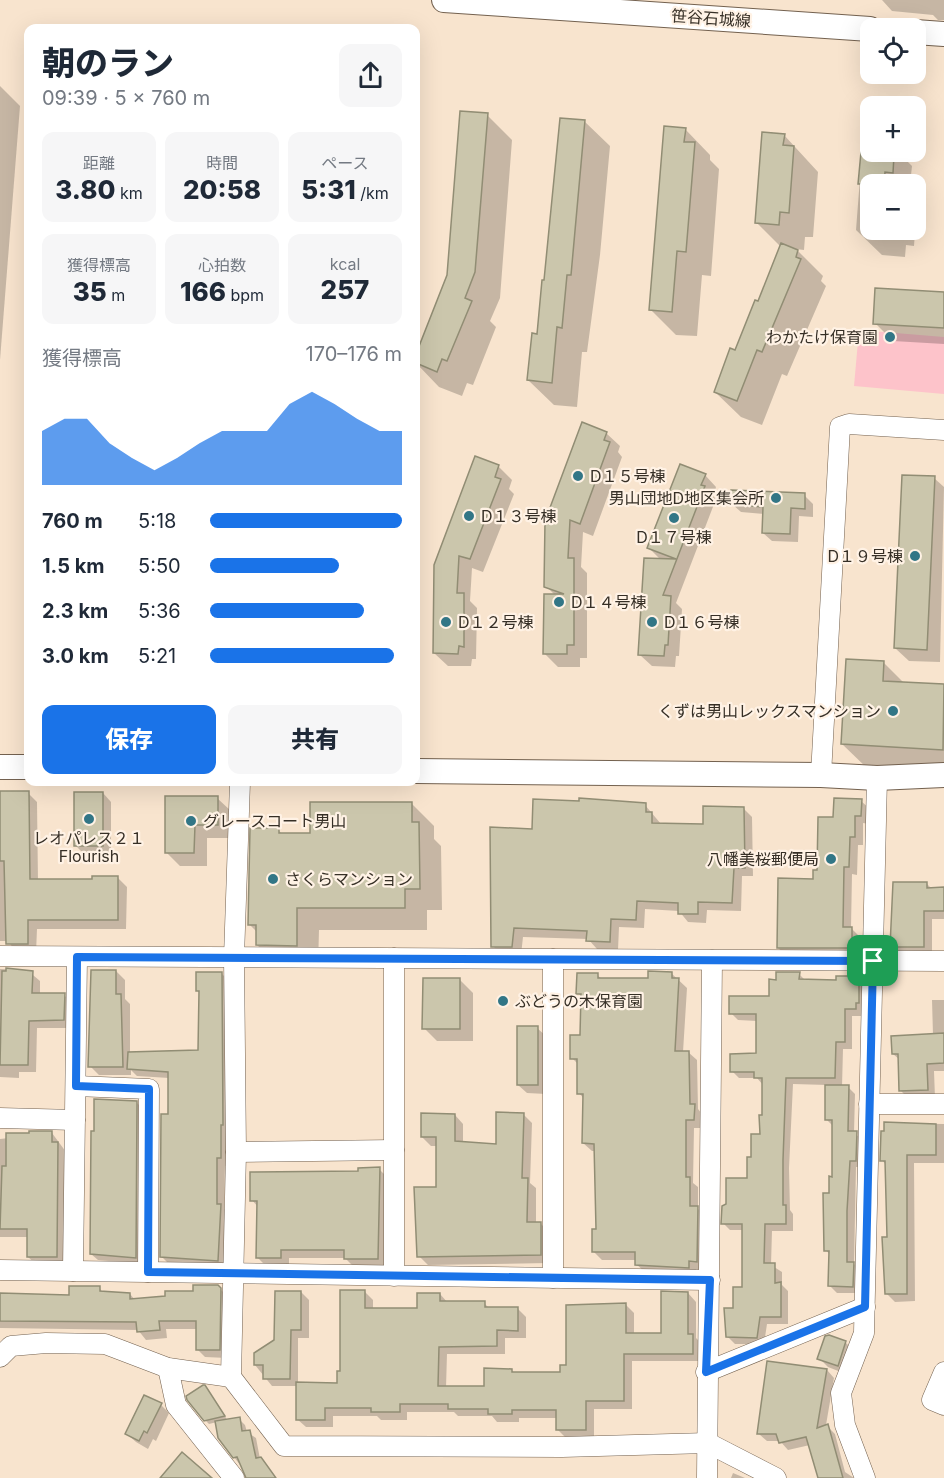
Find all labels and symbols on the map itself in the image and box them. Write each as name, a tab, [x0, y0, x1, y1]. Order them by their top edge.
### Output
street label: 笹谷石城線	[670, 5, 752, 31]
place label: わかたけ保育園	[766, 327, 878, 347]
marker: わかたけ保育園	[883, 330, 897, 344]
place label: D１５号棟	[590, 466, 666, 486]
marker: D１５号棟	[571, 469, 585, 483]
place label: 男山団地D地区集会所	[608, 488, 764, 508]
marker: 男山団地D地区集会所	[769, 491, 783, 505]
place label: D１３号棟	[481, 506, 557, 526]
marker: D１３号棟	[462, 509, 476, 523]
marker: D１７号棟	[667, 511, 681, 525]
place label: D１７号棟	[636, 527, 712, 547]
place label: D１９号棟	[827, 546, 903, 566]
marker: D１９号棟	[908, 549, 922, 563]
place label: D１４号棟	[571, 592, 647, 612]
marker: D１４号棟	[552, 595, 566, 609]
place label: D１２号棟	[458, 612, 534, 632]
place label: D１６号棟	[664, 612, 740, 632]
marker: D１２号棟	[439, 615, 453, 629]
marker: D１６号棟	[645, 615, 659, 629]
place label: くずは男山レックスマンション	[658, 701, 881, 721]
marker: くずは男山レックスマンション	[886, 704, 900, 718]
place label: グレースコート男山	[203, 811, 346, 831]
marker: レオパレス２１ Flourish	[82, 812, 96, 826]
marker: グレースコート男山	[184, 814, 198, 828]
place label: レオパレス２１ Flourish	[33, 828, 145, 866]
place label: 八幡美桜郵便局	[707, 849, 819, 869]
marker: 八幡美桜郵便局	[824, 852, 838, 866]
place label: さくらマンション	[285, 869, 413, 889]
marker: さくらマンション	[266, 872, 280, 886]
pin	[847, 935, 898, 986]
place label: ぶどうの木保育園	[515, 991, 643, 1011]
marker: ぶどうの木保育園	[496, 994, 510, 1008]

